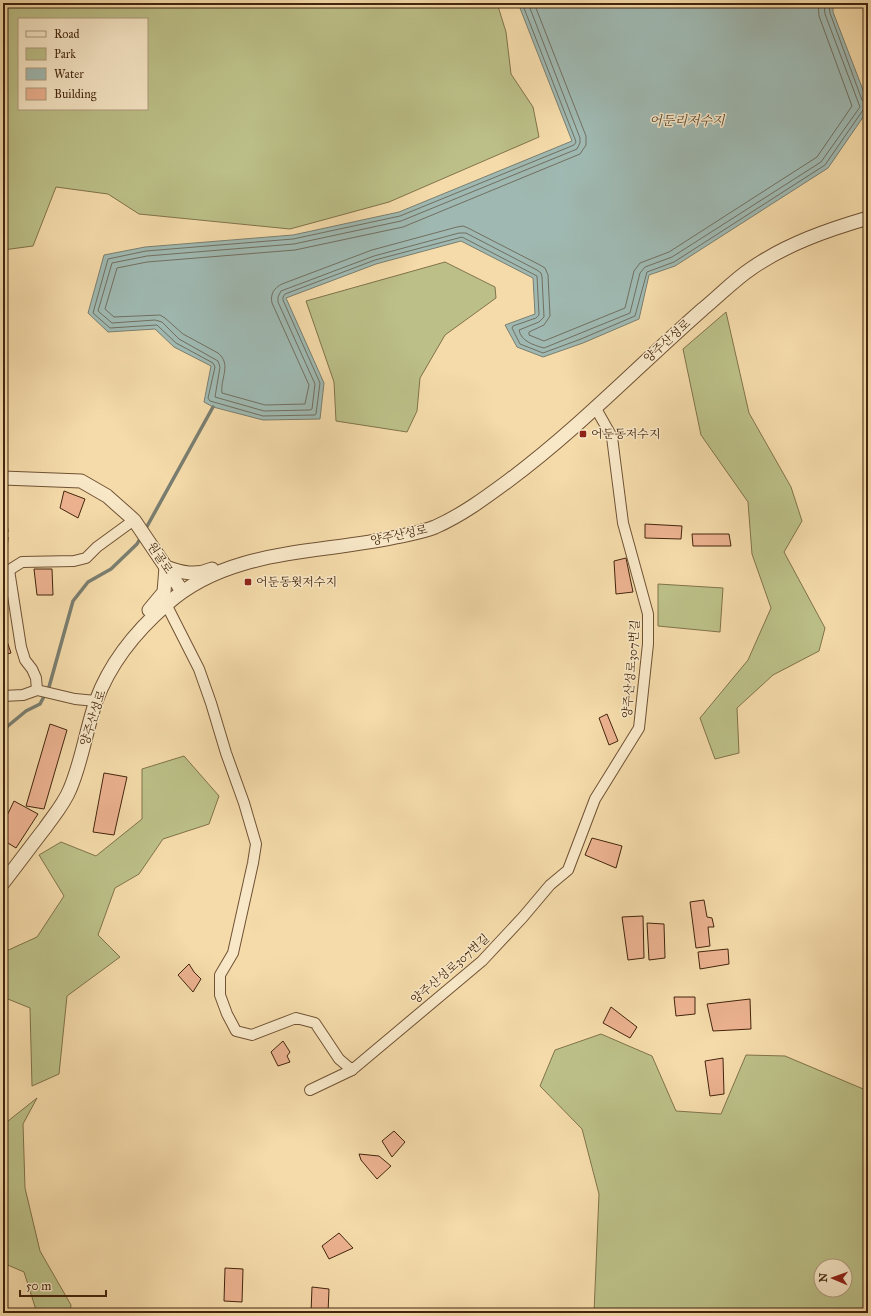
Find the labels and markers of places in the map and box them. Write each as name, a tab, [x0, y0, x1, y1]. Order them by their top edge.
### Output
place label: 어둔동저수지	[591, 427, 661, 441]
marker: 어둔동저수지	[578, 429, 588, 439]
place label: 어둔동윗저수지	[256, 575, 337, 589]
marker: 어둔동윗저수지	[243, 577, 253, 587]

